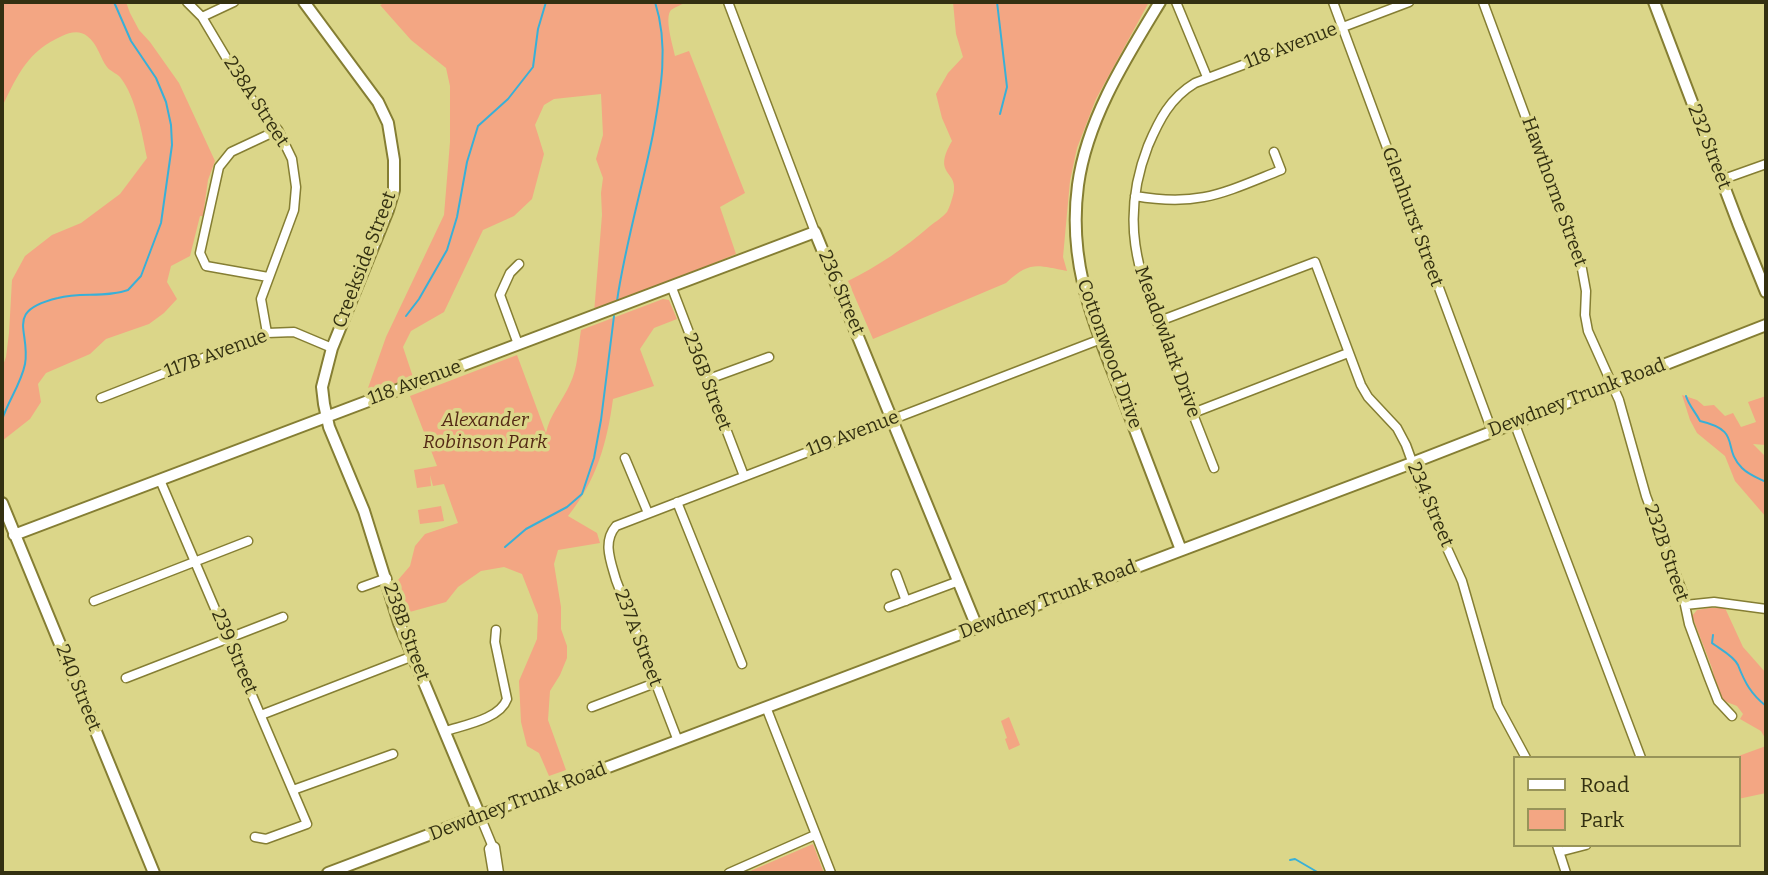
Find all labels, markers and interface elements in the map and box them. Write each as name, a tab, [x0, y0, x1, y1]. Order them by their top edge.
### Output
street label: 118 Avenue	[1241, 18, 1341, 74]
street label: 238A Street	[218, 53, 294, 151]
street label: 232 Street	[1682, 101, 1736, 193]
street label: Hawthorne Street	[1516, 114, 1592, 270]
street label: Glenhurst Street	[1376, 144, 1448, 290]
street label: Creekside Street	[328, 188, 402, 332]
street label: 236 Street	[813, 247, 869, 339]
street label: Meadowlark Drive	[1129, 263, 1205, 421]
street label: Cottonwood Drive	[1071, 276, 1147, 432]
street label: 117B Avenue	[162, 325, 270, 383]
street label: 236B Street	[678, 330, 736, 434]
street label: Dewdney Trunk Road	[1485, 354, 1669, 442]
street label: 118 Avenue	[365, 356, 465, 410]
street label: 119 Avenue	[804, 406, 902, 462]
park label: Alexander Robinson Park	[423, 410, 547, 454]
street label: 234 Street	[1402, 459, 1458, 551]
street label: 232B Street	[1639, 501, 1693, 605]
street label: Dewdney Trunk Road	[956, 556, 1140, 644]
street label: 238B Street	[378, 580, 434, 684]
street label: 237A Street	[609, 586, 667, 690]
street label: 239 Street	[206, 606, 262, 698]
street label: 240 Street	[50, 642, 106, 734]
legend	[1512, 756, 1740, 847]
street label: Dewdney Trunk Road	[426, 758, 610, 846]
text: Road	[1580, 772, 1629, 798]
text: Park	[1580, 807, 1624, 833]

